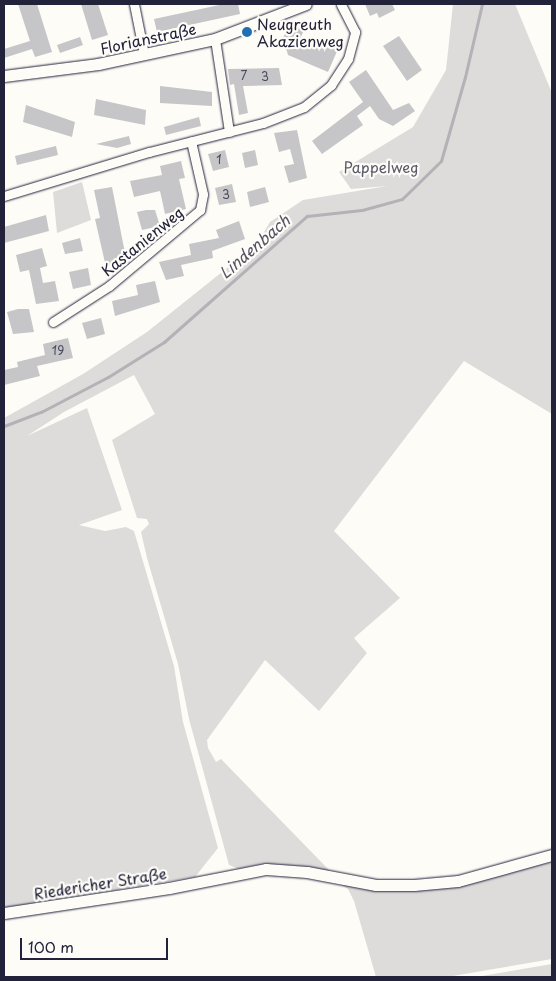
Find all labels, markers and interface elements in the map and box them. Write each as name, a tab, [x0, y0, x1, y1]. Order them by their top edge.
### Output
place label: Neugreuth Akazienweg	[257, 14, 344, 49]
street label: Florianstraße	[98, 19, 198, 57]
marker: Neugreuth Akazienweg	[241, 26, 253, 38]
house number: 7	[241, 69, 247, 83]
house number: 3	[261, 70, 269, 84]
house number: 1	[216, 153, 222, 167]
park label: Pappelweg	[343, 158, 419, 176]
house number: 3	[222, 188, 230, 202]
street label: Kastanienweg	[98, 203, 186, 279]
water label: Lindenbach	[215, 210, 293, 282]
house number: 19	[52, 344, 64, 358]
street label: Riedericher Straße	[32, 864, 168, 902]
scale bar	[22, 928, 170, 960]
text: 100 m	[28, 935, 74, 958]

